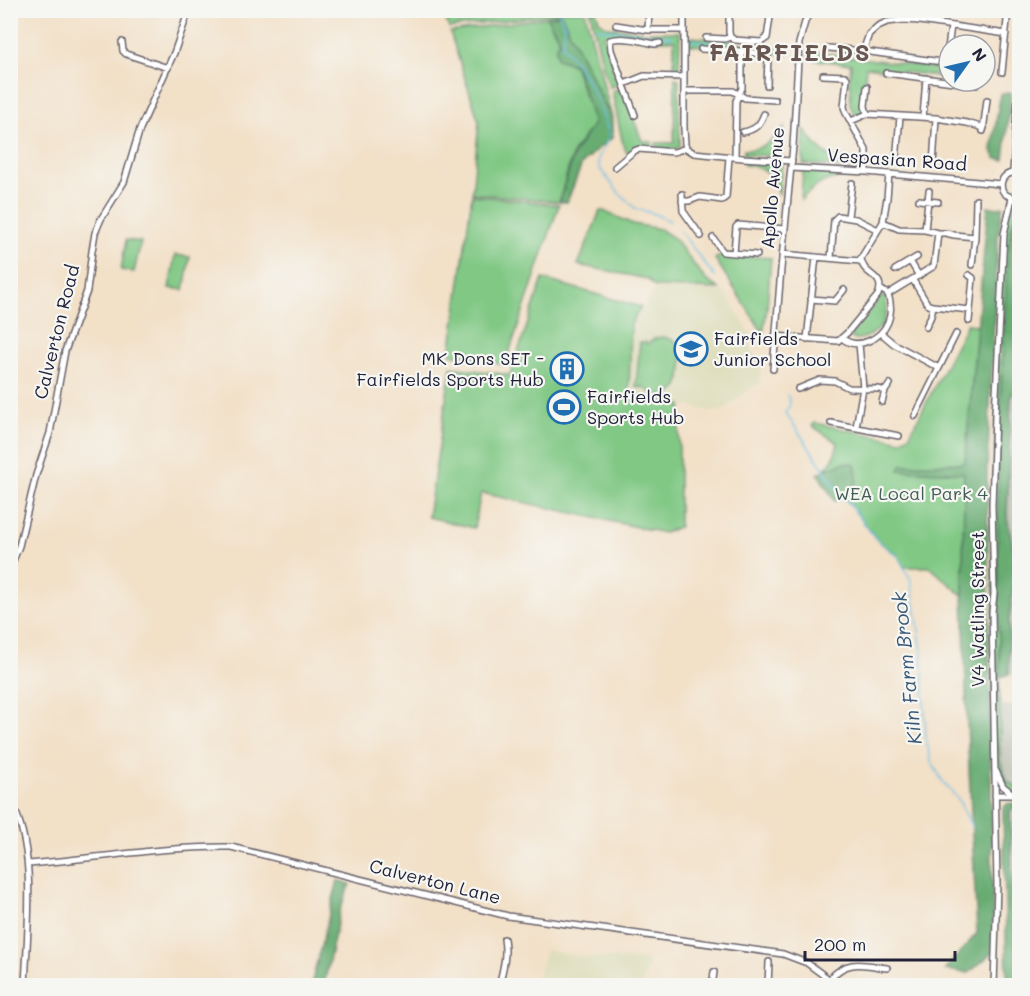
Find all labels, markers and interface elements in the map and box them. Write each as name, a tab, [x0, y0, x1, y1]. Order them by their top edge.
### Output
north arrow	[937, 33, 997, 93]
district label: FAIRFIELDS	[709, 36, 871, 67]
text: N	[968, 43, 992, 65]
street label: Apollo Avenue	[755, 126, 789, 250]
street label: Vespasian Road	[826, 142, 968, 176]
street label: Calverton Road	[28, 262, 84, 401]
place label: Fairfields Junior School	[714, 326, 831, 371]
school or university icon: Fairfields Junior School	[673, 331, 709, 367]
place label: MK Dons SET - Fairfields Sports Hub	[357, 346, 544, 391]
building icon: MK Dons SET - Fairfields Sports Hub	[549, 351, 585, 387]
place label: Fairfields Sports Hub	[587, 384, 685, 429]
sports icon: Fairfields Sports Hub	[546, 389, 582, 425]
park label: WEA Local Park 4	[834, 481, 988, 505]
street label: V4 Watling Street	[965, 531, 989, 687]
water label: Kiln Farm Brook	[885, 590, 927, 746]
street label: Calverton Lane	[367, 853, 503, 909]
scale bar	[805, 924, 955, 962]
text: 200 m	[814, 932, 866, 956]

